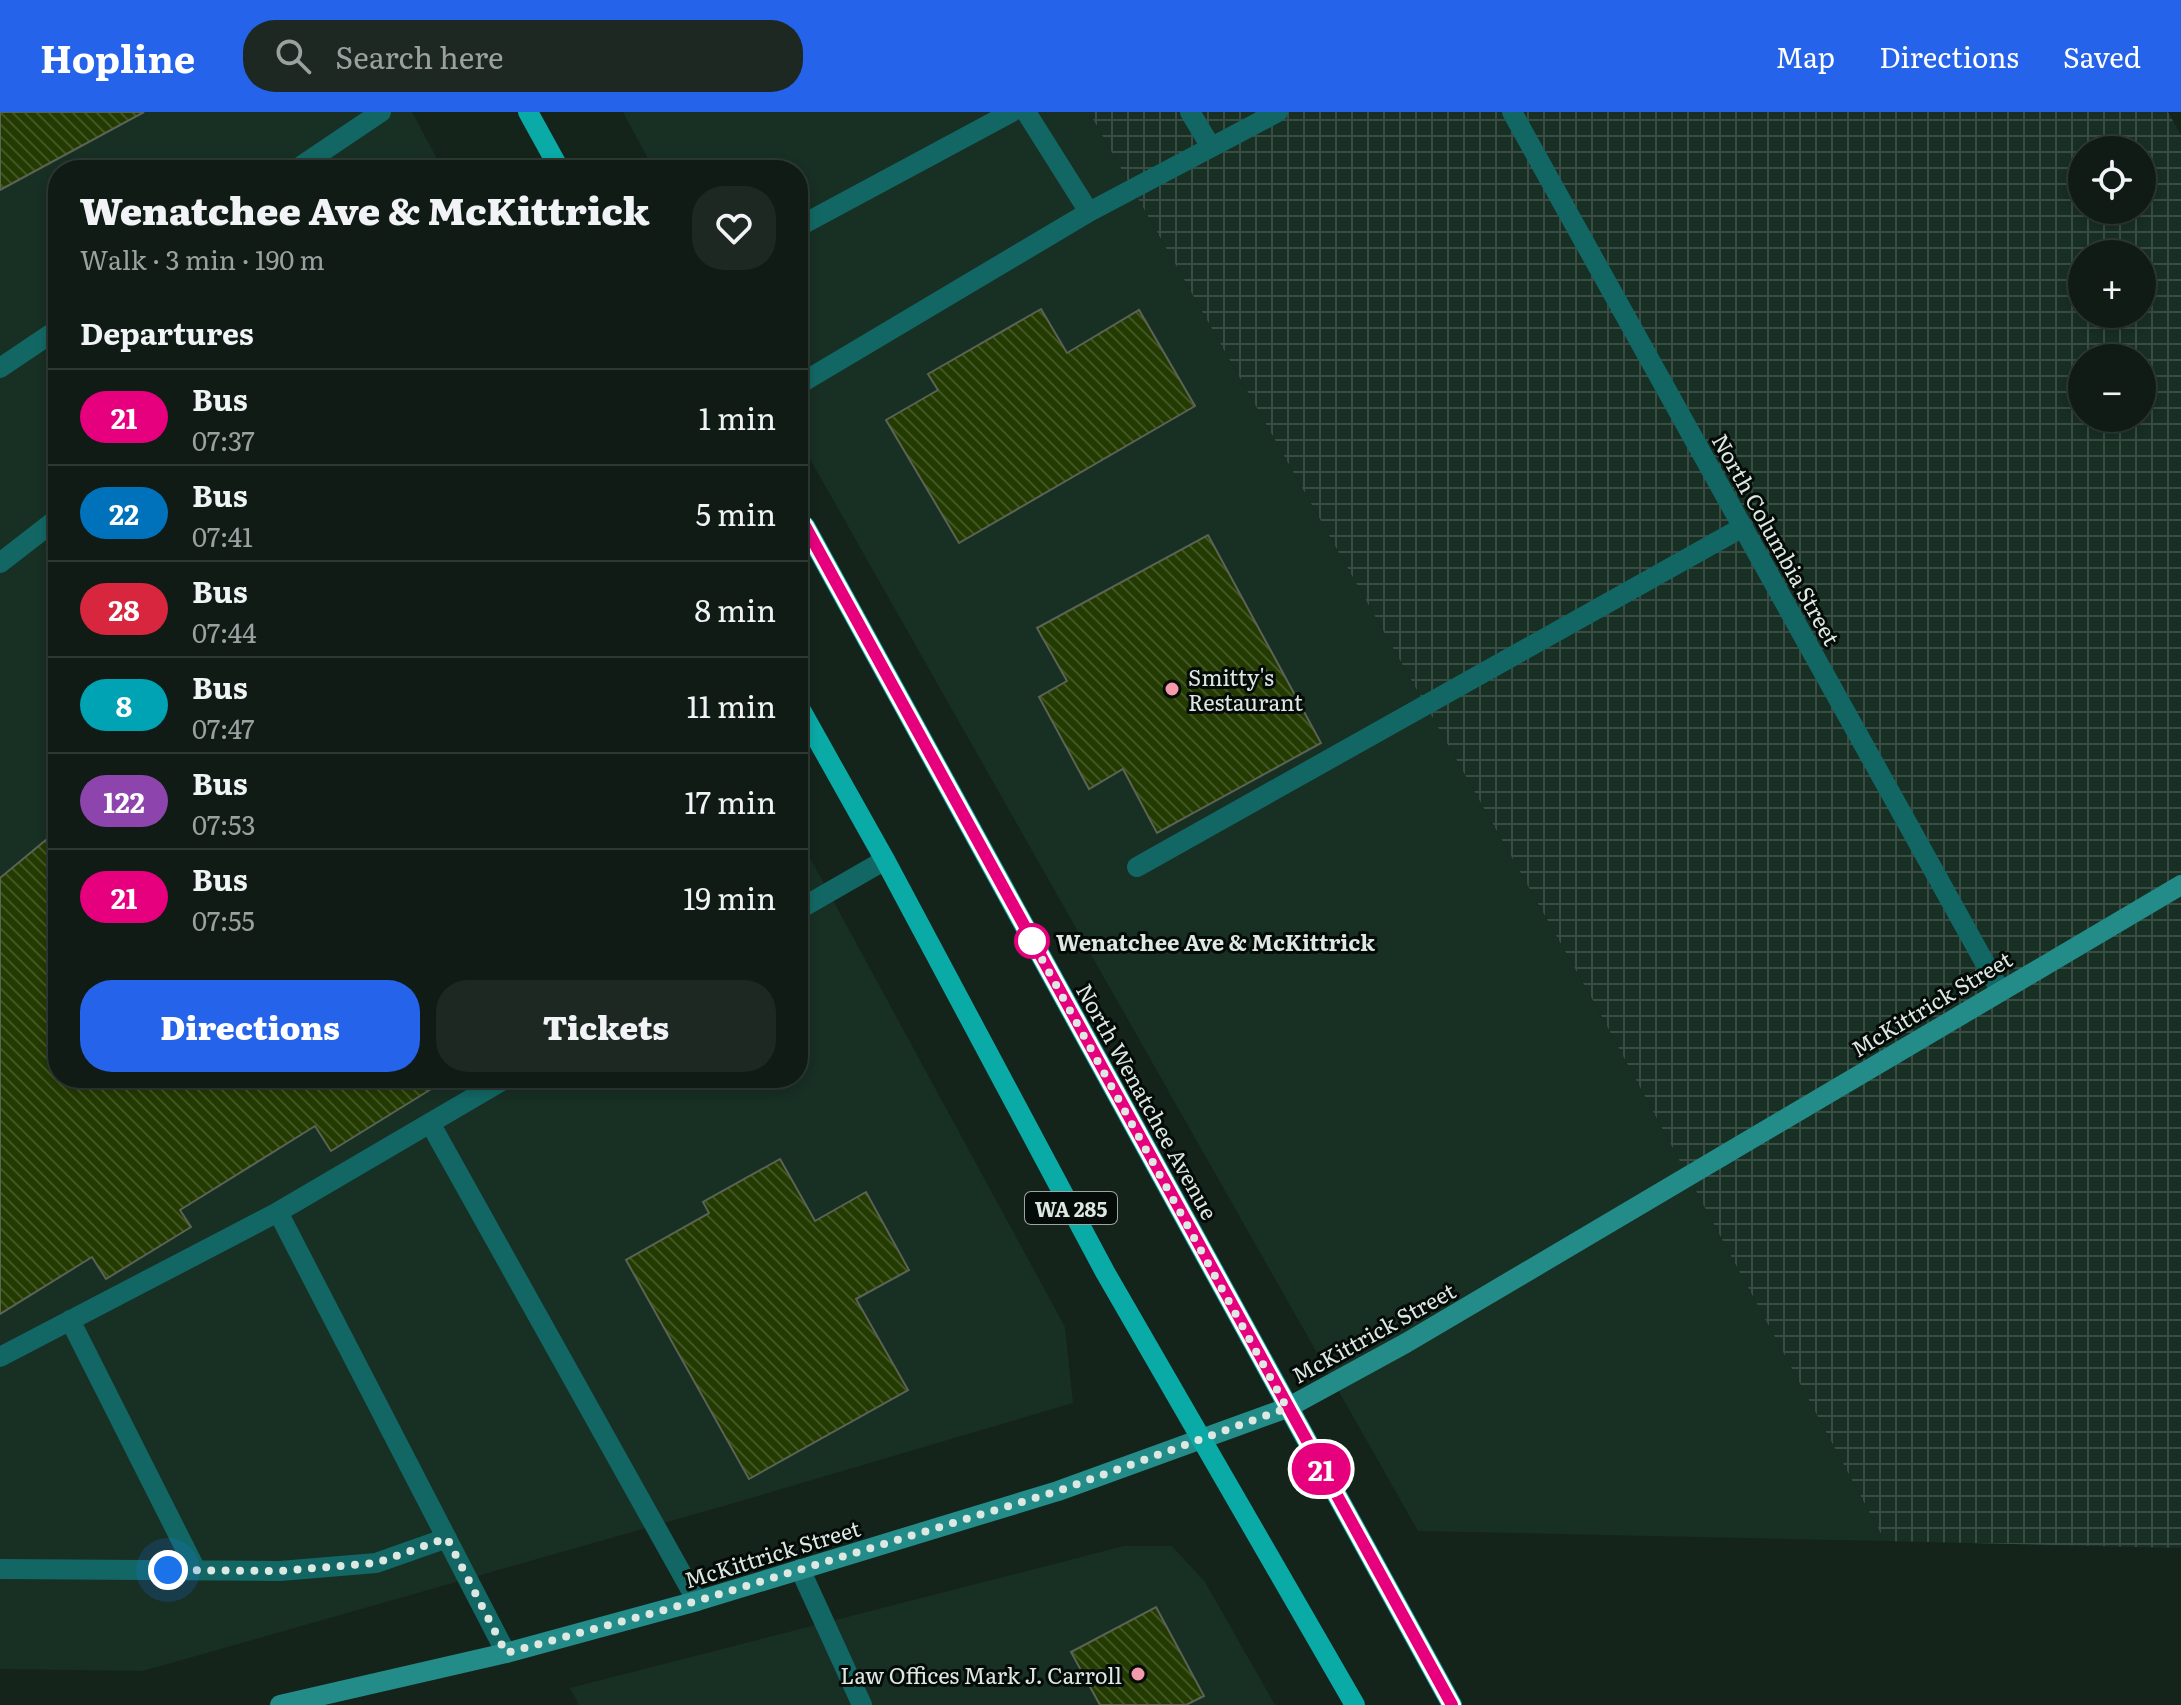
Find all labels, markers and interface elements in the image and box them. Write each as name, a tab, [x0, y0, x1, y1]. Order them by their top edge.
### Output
search box	[243, 20, 803, 92]
text: Hopline	[40, 28, 195, 85]
icon: search	[271, 34, 315, 78]
text: Search here	[335, 34, 504, 78]
text: Map	[1776, 35, 1835, 77]
text: Directions	[1879, 35, 2019, 77]
text: Saved	[2063, 35, 2141, 77]
map controls	[2068, 136, 2156, 432]
button: locate	[2068, 136, 2156, 224]
text: Wenatchee Ave & McKittrick	[80, 180, 650, 237]
button: heart	[692, 186, 776, 270]
text: Walk · 3 min · 190 m	[80, 239, 325, 278]
button: +	[2068, 240, 2156, 328]
text: Departures	[80, 310, 254, 354]
button: −	[2068, 344, 2156, 432]
text: Bus	[192, 376, 248, 420]
text: 1 min	[699, 395, 776, 439]
text: 21	[111, 396, 137, 438]
text: 07:37	[192, 420, 255, 459]
street label: North Columbia Street	[1705, 427, 1849, 651]
text: Bus	[192, 472, 248, 516]
text: 5 min	[696, 491, 776, 535]
text: 22	[109, 492, 139, 534]
text: 07:41	[192, 516, 253, 555]
text: Bus	[192, 568, 248, 612]
text: 8 min	[695, 587, 776, 631]
text: 28	[108, 588, 140, 630]
text: 07:44	[192, 612, 256, 651]
place label: Smitty's Restaurant	[1188, 660, 1303, 718]
text: Bus	[192, 664, 248, 708]
marker: Smitty's Restaurant	[1163, 680, 1181, 698]
text: 11 min	[687, 683, 776, 727]
text: 8	[116, 684, 132, 726]
text: 07:47	[192, 708, 254, 747]
text: Bus	[192, 760, 248, 804]
text: 17 min	[685, 779, 776, 823]
text: 122	[103, 780, 145, 822]
text: 07:53	[192, 804, 256, 843]
text: Bus	[192, 856, 248, 900]
text: 19 min	[683, 875, 776, 919]
text: 21	[111, 876, 137, 918]
text: 07:55	[192, 900, 255, 939]
marker: Wenatchee Ave & McKittrick	[1015, 924, 1049, 958]
place label: Wenatchee Ave & McKittrick	[1056, 925, 1375, 958]
street label: McKittrick Street	[1844, 942, 2018, 1064]
street label: North Wenatchee Avenue	[1069, 977, 1227, 1225]
button: Directions	[80, 980, 420, 1072]
button: Tickets	[436, 980, 776, 1072]
road number: WA 285	[1025, 1192, 1117, 1224]
street label: McKittrick Street	[1285, 1273, 1461, 1391]
line badge: 21	[1285, 1443, 1357, 1495]
text: 21	[1308, 1448, 1334, 1490]
street label: McKittrick Street	[680, 1511, 864, 1595]
your location	[148, 1550, 188, 1590]
place label: Law Offices Mark J. Carroll	[840, 1658, 1122, 1691]
marker: Law Offices Mark J. Carroll	[1129, 1665, 1147, 1683]

